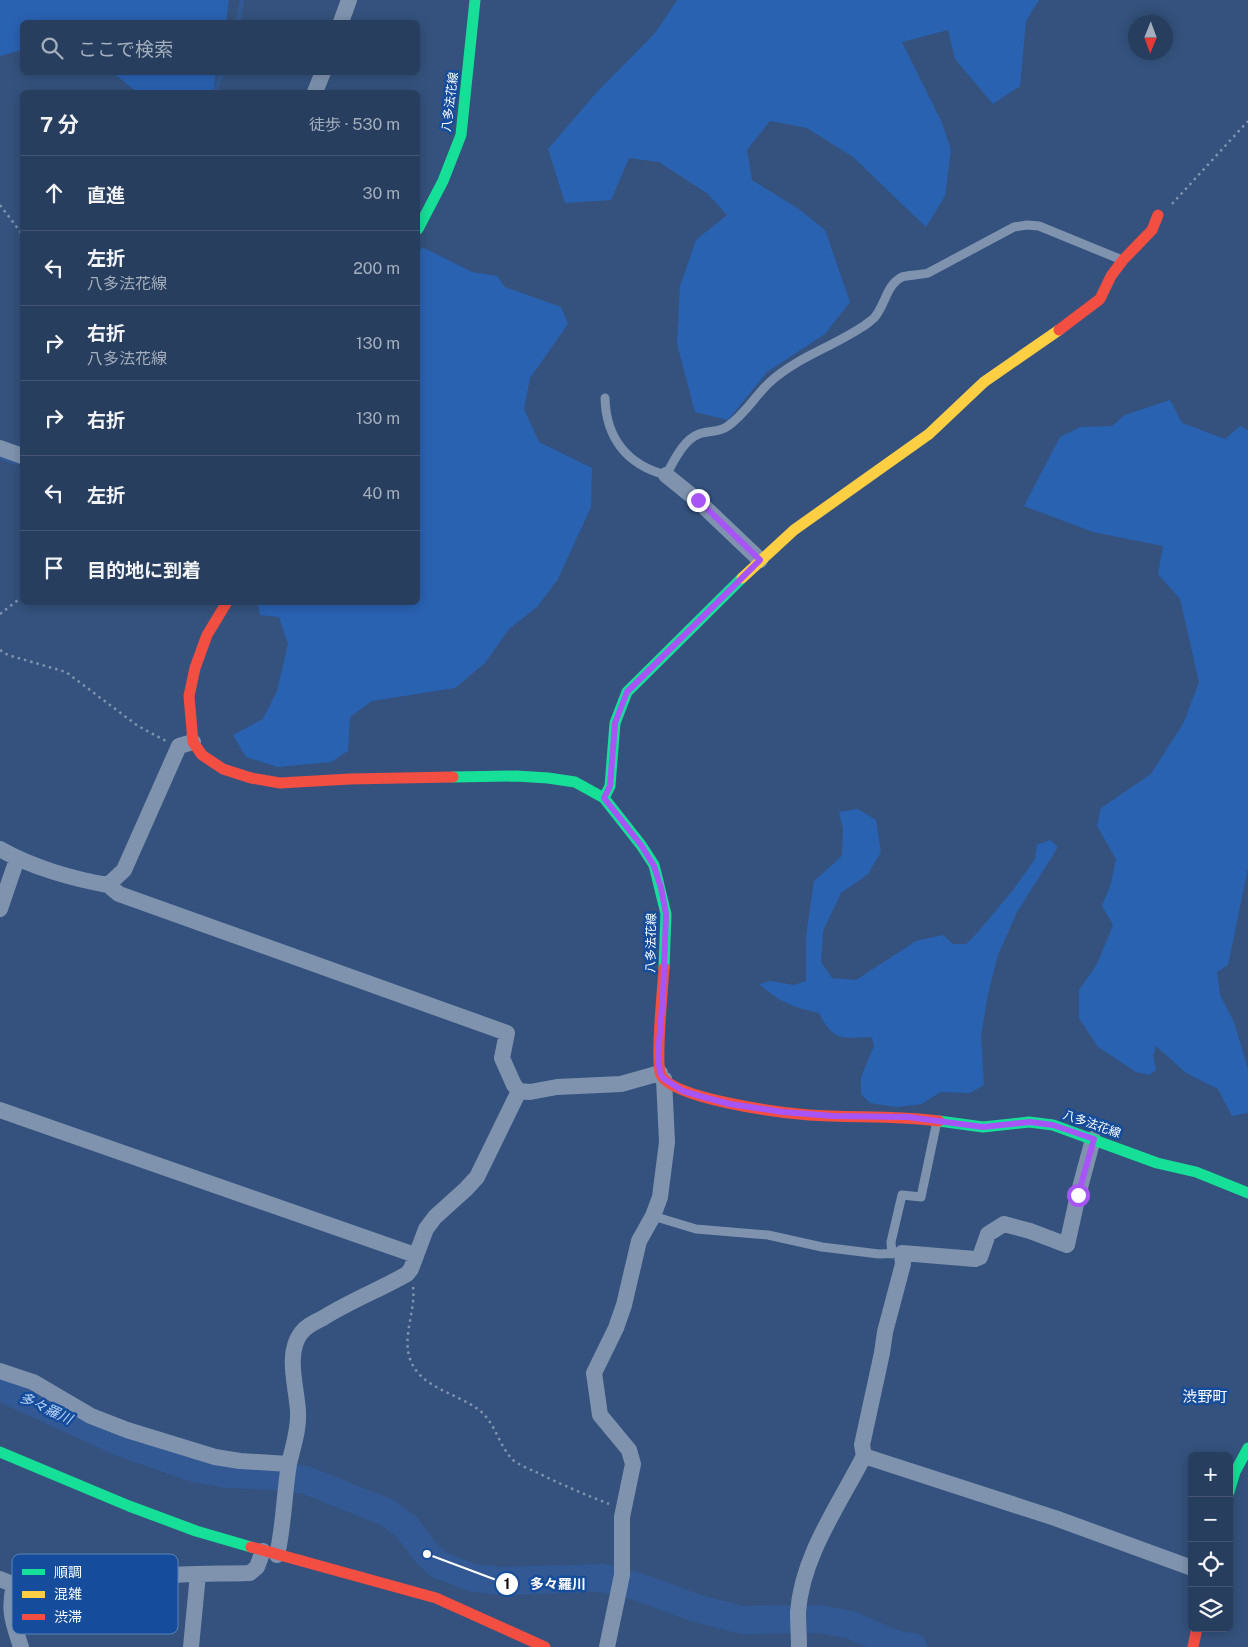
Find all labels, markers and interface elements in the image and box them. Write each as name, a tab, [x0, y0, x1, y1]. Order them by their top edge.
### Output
north arrow	[1128, 15, 1173, 60]
search box	[20, 20, 420, 75]
icon: search	[38, 34, 66, 62]
text: ここで検索	[78, 38, 173, 60]
street label: 八多法花線	[439, 71, 461, 133]
text: 7 分	[40, 112, 79, 137]
text: 徒歩 · 530 m	[309, 115, 400, 134]
icon: ahead	[40, 179, 68, 207]
text: 直進	[87, 184, 125, 206]
text: 30 m	[363, 184, 400, 203]
text: 左折	[87, 247, 125, 269]
icon: left	[40, 254, 68, 282]
text: 200 m	[353, 259, 400, 278]
text: 八多法花線	[87, 274, 167, 293]
text: 右折	[87, 322, 125, 344]
icon: right	[40, 329, 68, 357]
text: 130 m	[356, 334, 400, 353]
text: 八多法花線	[87, 349, 167, 368]
icon: right	[40, 404, 68, 432]
text: 右折	[87, 409, 125, 431]
text: 130 m	[356, 409, 400, 428]
icon: left	[40, 479, 68, 507]
text: 左折	[87, 484, 125, 506]
text: 40 m	[362, 484, 400, 503]
route end	[687, 489, 710, 512]
icon: arrive	[40, 554, 68, 582]
text: 目的地に到着	[87, 559, 201, 581]
street label: 八多法花線	[643, 913, 659, 973]
street label: 八多法花線	[1061, 1108, 1123, 1140]
route start	[1067, 1184, 1090, 1207]
district label: 渋野町	[1182, 1388, 1228, 1405]
water label: 多々羅川	[17, 1389, 77, 1428]
map controls	[1188, 1452, 1233, 1632]
button: +	[1188, 1452, 1233, 1497]
button: −	[1188, 1497, 1233, 1542]
button: locate	[1188, 1542, 1233, 1587]
legend	[12, 1554, 178, 1634]
text: 順調	[54, 1564, 82, 1580]
callout: 多々羅川	[495, 1570, 596, 1599]
text: 1	[504, 1575, 510, 1592]
text: 多々羅川	[530, 1576, 586, 1592]
text: 混雑	[54, 1586, 82, 1602]
button: layers	[1188, 1587, 1233, 1632]
text: 渋滞	[54, 1609, 82, 1625]

